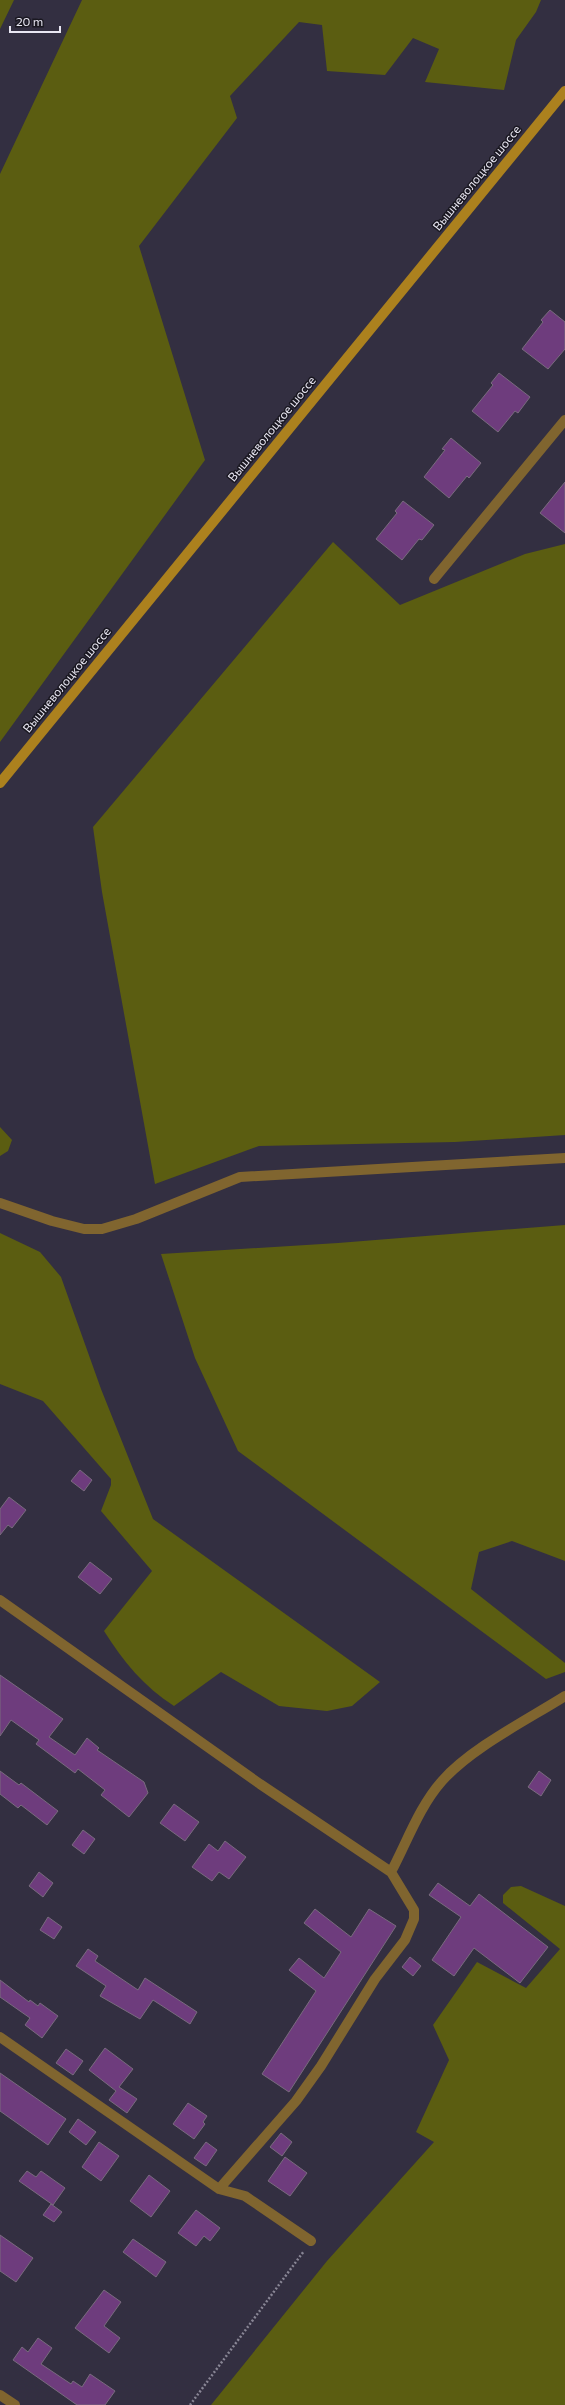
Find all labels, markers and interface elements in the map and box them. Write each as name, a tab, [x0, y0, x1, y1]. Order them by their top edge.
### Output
scale bar	[10, 8, 60, 34]
text: 20 m	[16, 14, 43, 28]
street label: Вышневолоцкое шоссе	[429, 122, 523, 233]
street label: Вышневолоцкое шоссе	[224, 373, 318, 484]
street label: Вышневолоцкое шоссе	[19, 624, 113, 735]

